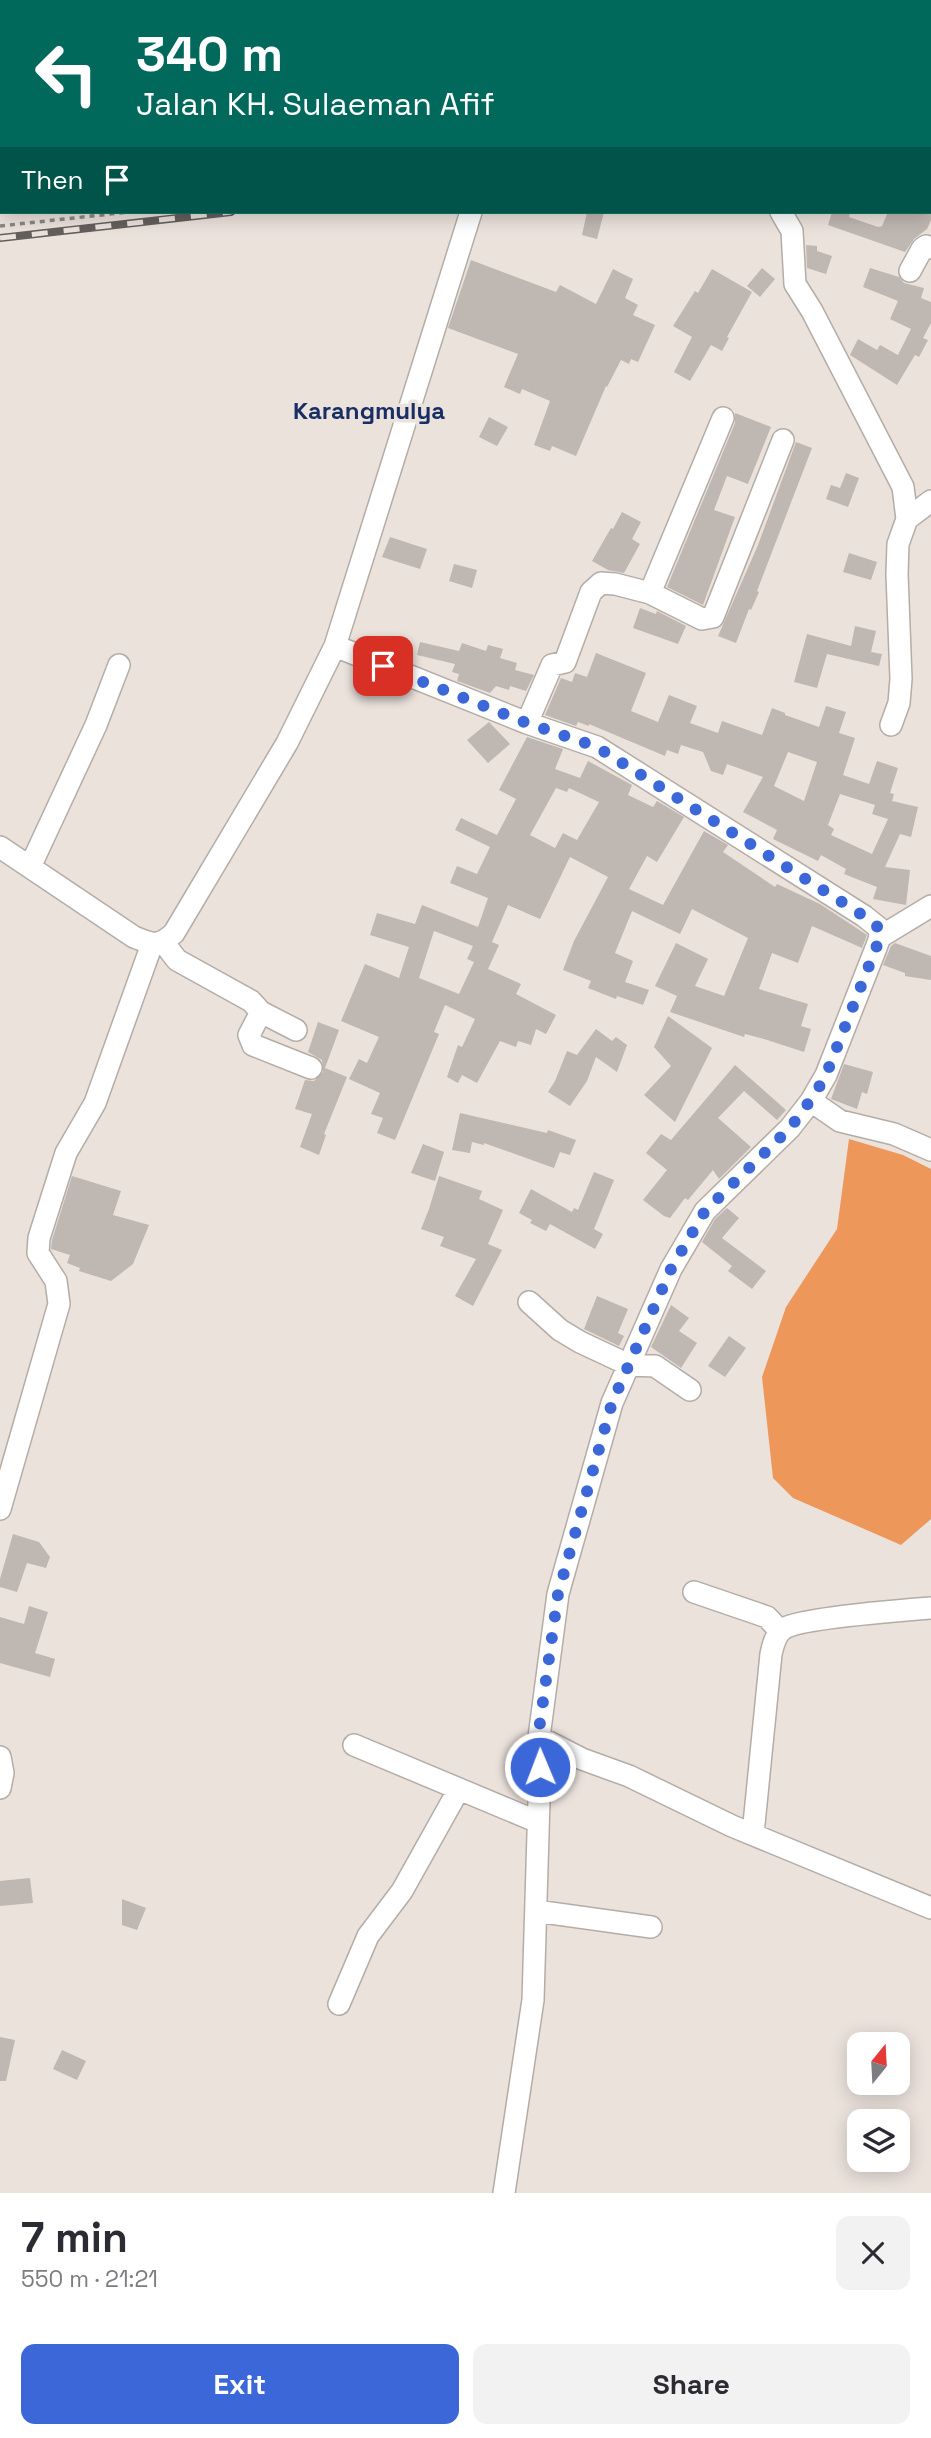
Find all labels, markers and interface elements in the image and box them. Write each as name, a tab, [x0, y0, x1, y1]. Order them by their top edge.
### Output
text: 340 m	[136, 23, 283, 85]
icon: left	[21, 28, 112, 119]
text: Jalan KH. Sulaeman Afif	[136, 84, 495, 124]
icon: arrive	[98, 161, 136, 199]
text: Then	[21, 163, 84, 197]
district label: Karangmulya	[293, 395, 445, 426]
pin	[353, 636, 413, 696]
icon: arrive	[364, 647, 402, 685]
position arrow	[503, 1730, 577, 1804]
north arrow	[847, 2032, 910, 2095]
map controls	[847, 2032, 910, 2172]
button: layers	[847, 2109, 910, 2172]
text: 7 min	[21, 2211, 128, 2264]
button: close	[836, 2216, 910, 2290]
text: 550 m · 21:21	[21, 2264, 158, 2294]
button: Exit	[21, 2344, 459, 2424]
button: Share	[473, 2344, 910, 2424]

